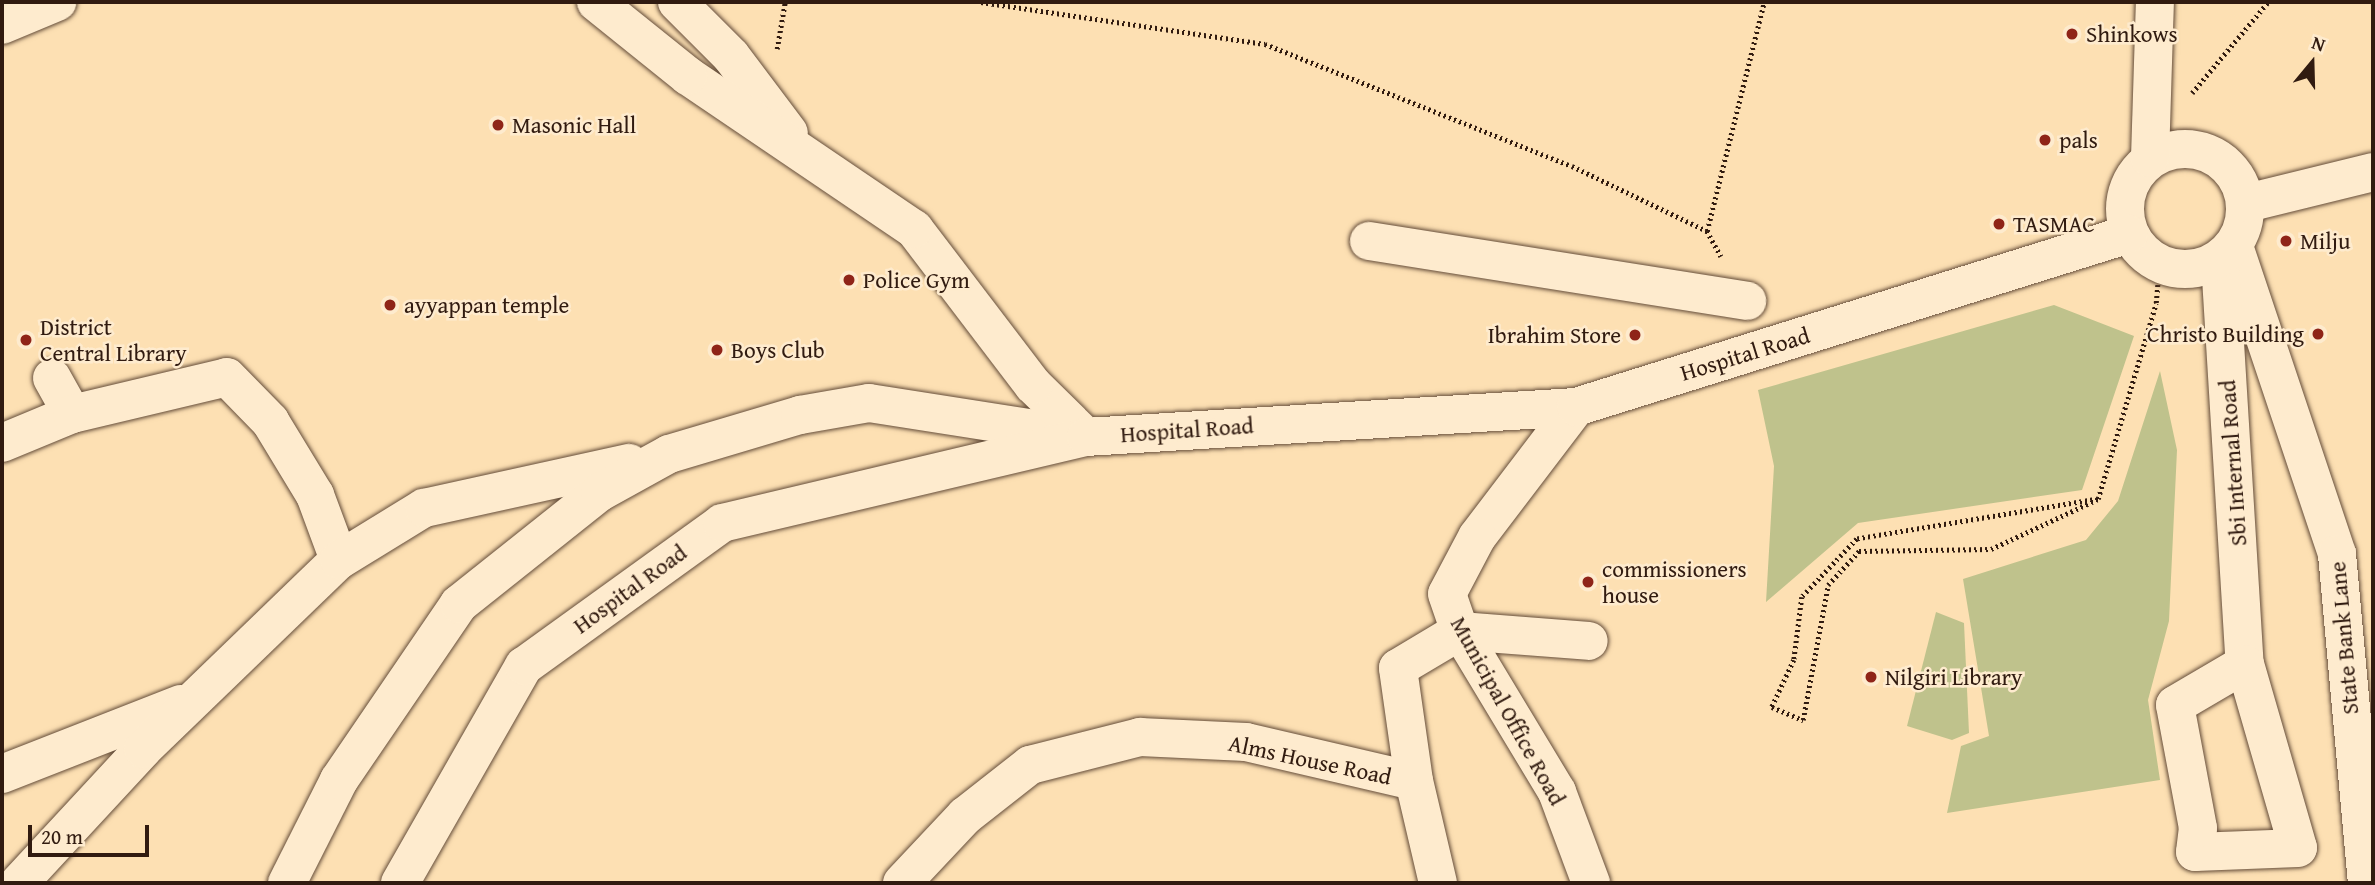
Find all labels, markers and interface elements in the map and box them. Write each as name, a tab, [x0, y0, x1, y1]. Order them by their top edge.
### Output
place label: Shinkows	[2086, 20, 2178, 48]
marker: Shinkows	[2064, 26, 2080, 42]
north arrow	[2277, 28, 2347, 98]
text: N	[2308, 28, 2329, 58]
place label: Masonic Hall	[512, 111, 636, 139]
marker: Masonic Hall	[490, 117, 506, 133]
place label: pals	[2059, 126, 2098, 154]
marker: pals	[2037, 132, 2053, 148]
place label: TASMAC	[2013, 210, 2095, 238]
marker: TASMAC	[1991, 216, 2007, 232]
place label: Milju	[2300, 227, 2350, 255]
marker: Milju	[2278, 233, 2294, 249]
place label: Police Gym	[863, 266, 970, 294]
marker: Police Gym	[841, 272, 857, 288]
place label: ayyappan temple	[404, 291, 569, 319]
marker: ayyappan temple	[382, 297, 398, 313]
place label: District Central Library	[40, 313, 187, 367]
place label: Christo Building	[2147, 320, 2304, 348]
place label: Ibrahim Store	[1488, 321, 1621, 349]
street label: Hospital Road	[1677, 321, 1813, 387]
marker: Christo Building	[2310, 326, 2326, 342]
marker: Ibrahim Store	[1627, 327, 1643, 343]
marker: District Central Library	[18, 332, 34, 348]
place label: Boys Club	[731, 336, 825, 364]
marker: Boys Club	[709, 342, 725, 358]
street label: Sbi Internal Road	[2213, 379, 2253, 547]
street label: Hospital Road	[1119, 412, 1255, 448]
street label: Hospital Road	[568, 539, 692, 639]
place label: commissioners house	[1602, 555, 1747, 609]
street label: State Bank Lane	[2324, 560, 2364, 716]
marker: commissioners house	[1580, 574, 1596, 590]
street label: Municipal Office Road	[1445, 612, 1571, 810]
place label: Nilgiri Library	[1885, 663, 2022, 691]
marker: Nilgiri Library	[1863, 669, 1879, 685]
street label: Alms House Road	[1226, 729, 1394, 791]
scale bar	[32, 812, 152, 856]
text: 20 m	[41, 821, 83, 852]

